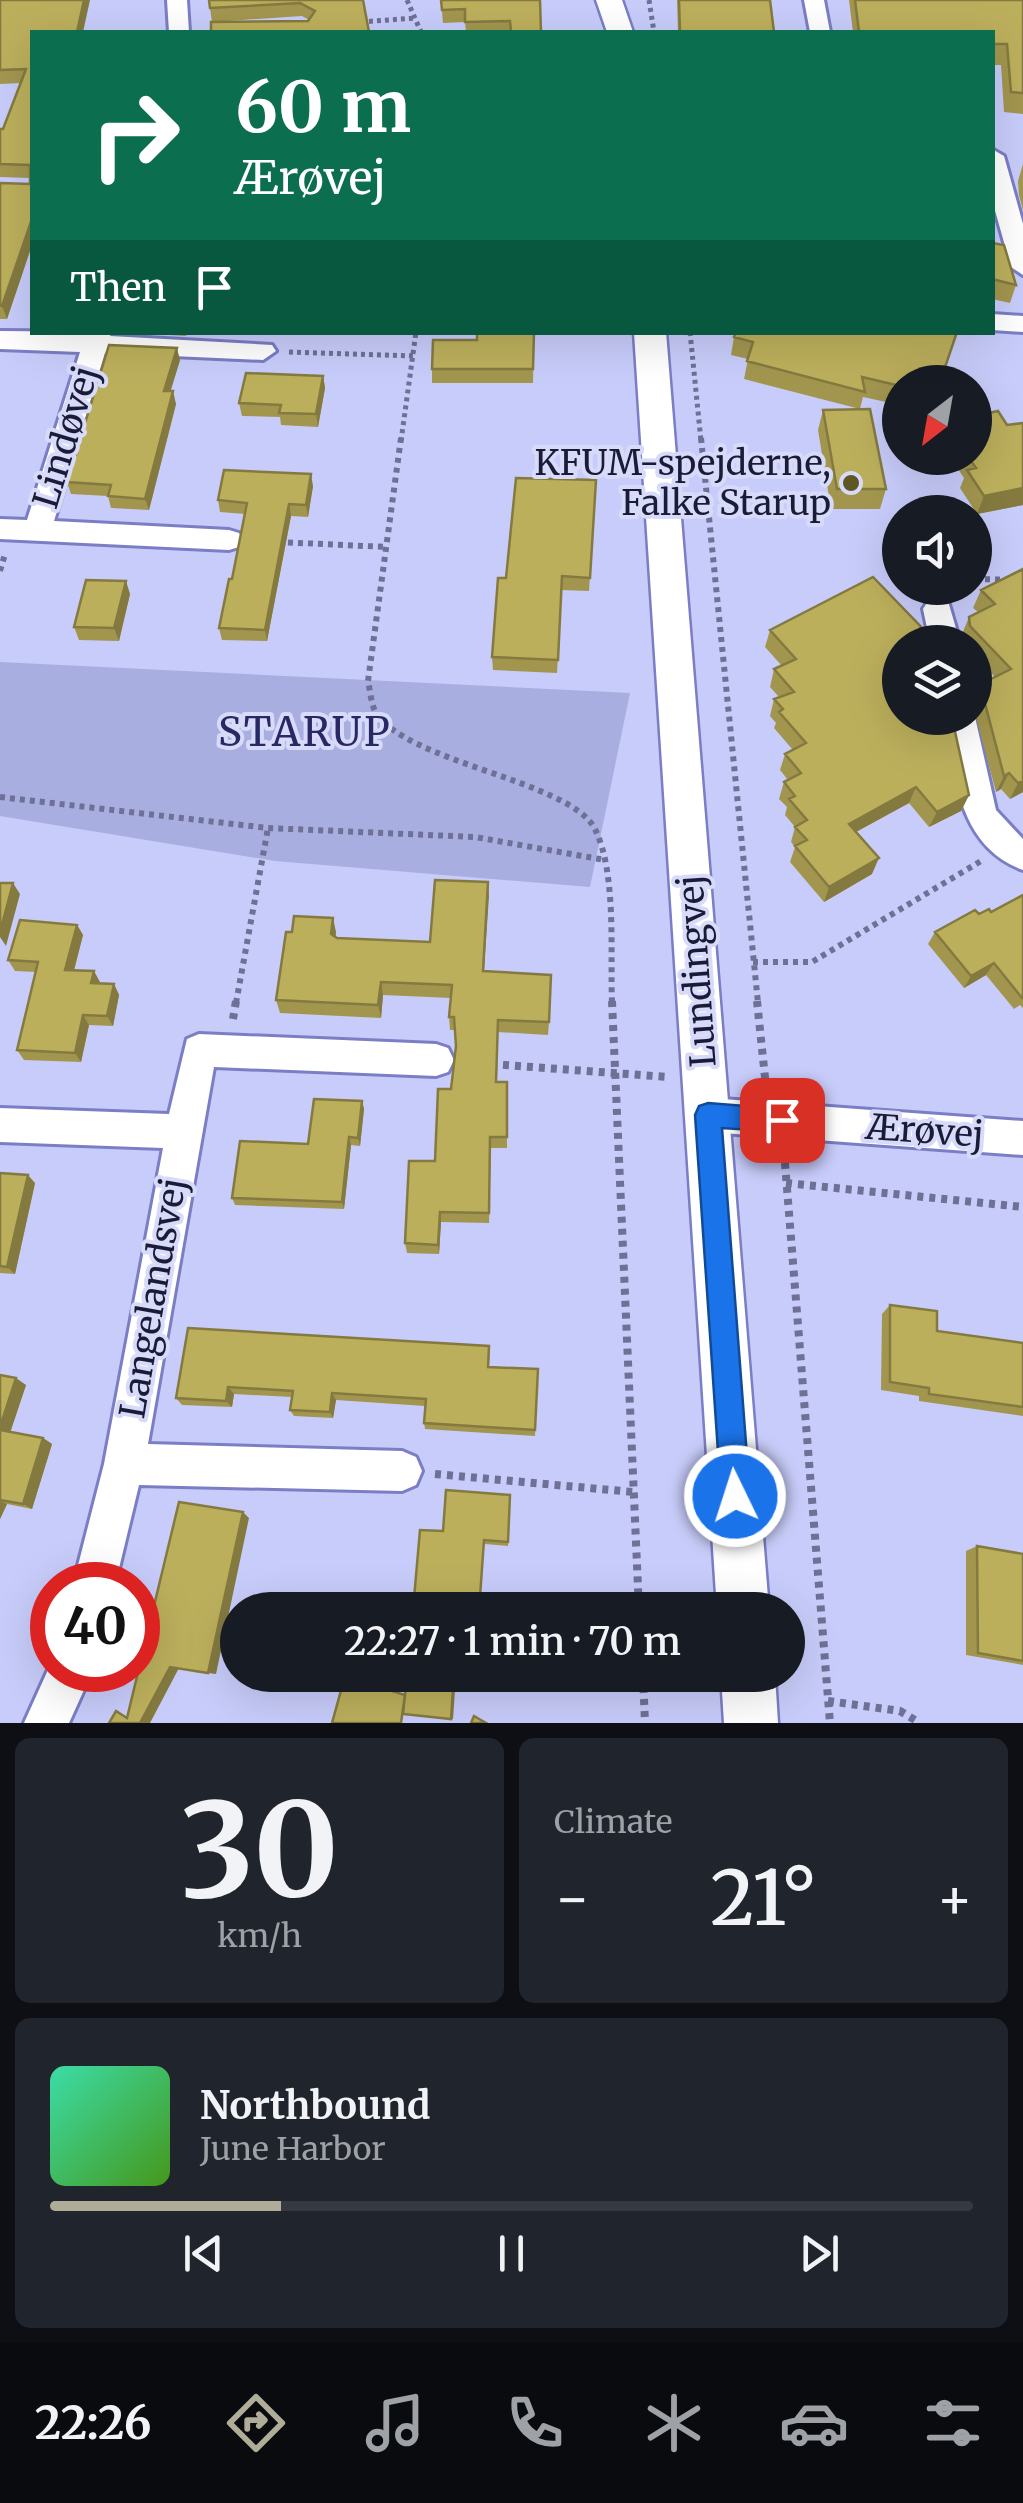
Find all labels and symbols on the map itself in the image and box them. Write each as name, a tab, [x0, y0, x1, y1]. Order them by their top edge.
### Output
street label: Lindøvej	[24, 361, 108, 513]
north arrow	[882, 365, 992, 475]
place label: KFUM-spejderne, Falke Starup	[534, 441, 831, 525]
marker: KFUM-spejderne, Falke Starup	[840, 472, 862, 494]
district label: STARUP	[218, 707, 392, 757]
street label: Lundingvej	[668, 873, 726, 1069]
pin	[740, 1078, 825, 1163]
street label: Ærøvej	[863, 1105, 985, 1157]
street label: Langelandsvej	[110, 1174, 196, 1422]
position arrow	[683, 1444, 787, 1548]
speed limit sign: 40	[30, 1562, 160, 1692]

